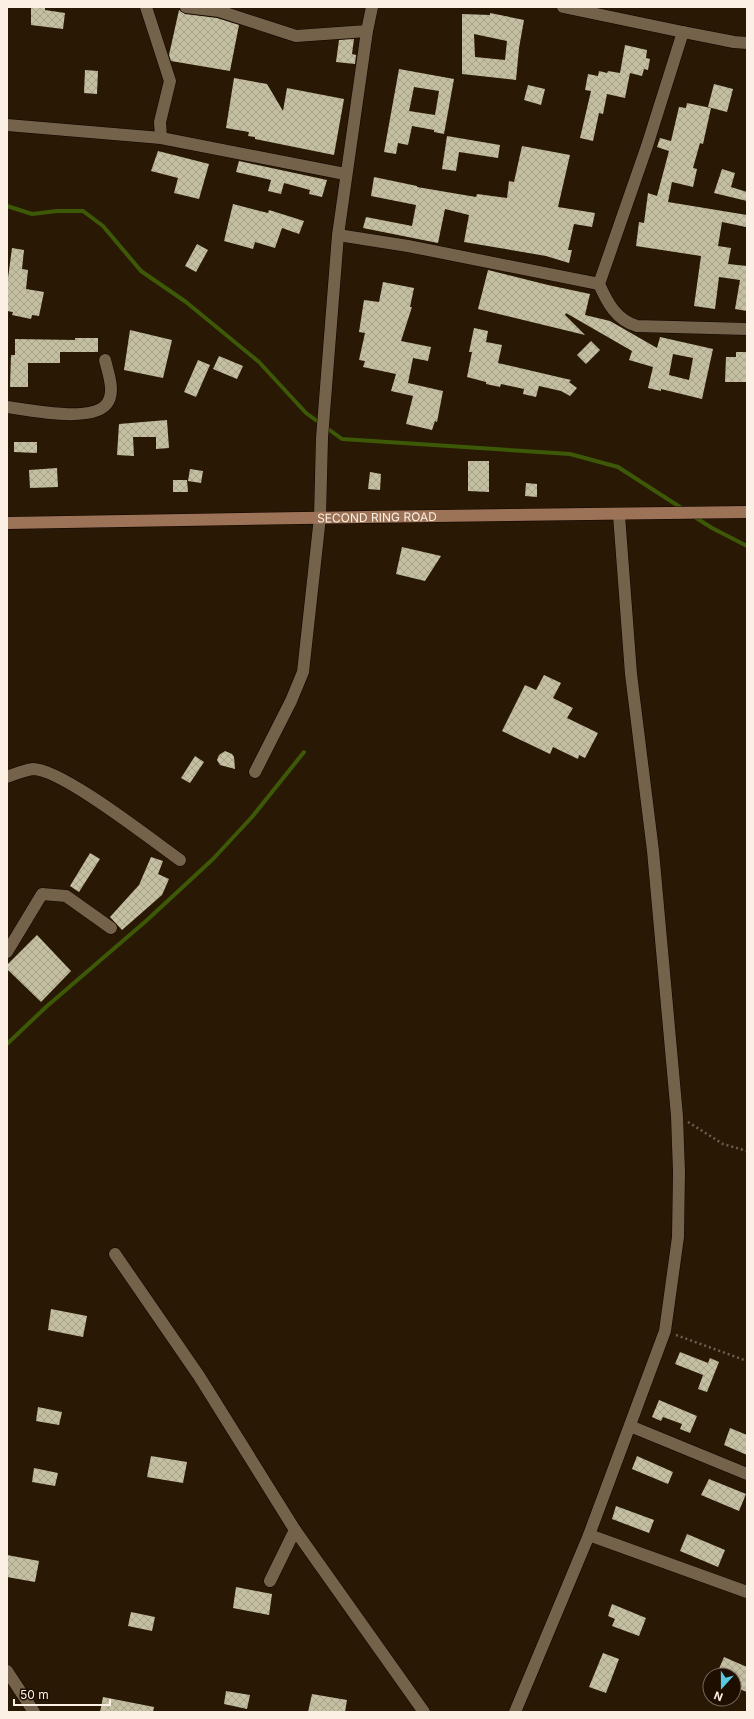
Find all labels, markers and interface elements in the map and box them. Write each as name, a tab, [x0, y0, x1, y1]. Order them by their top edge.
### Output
street label: SECOND RING ROAD	[317, 508, 437, 525]
north arrow	[702, 1667, 742, 1707]
scale bar	[14, 1681, 110, 1707]
text: 50 m	[20, 1687, 49, 1702]
text: N	[712, 1688, 725, 1704]

